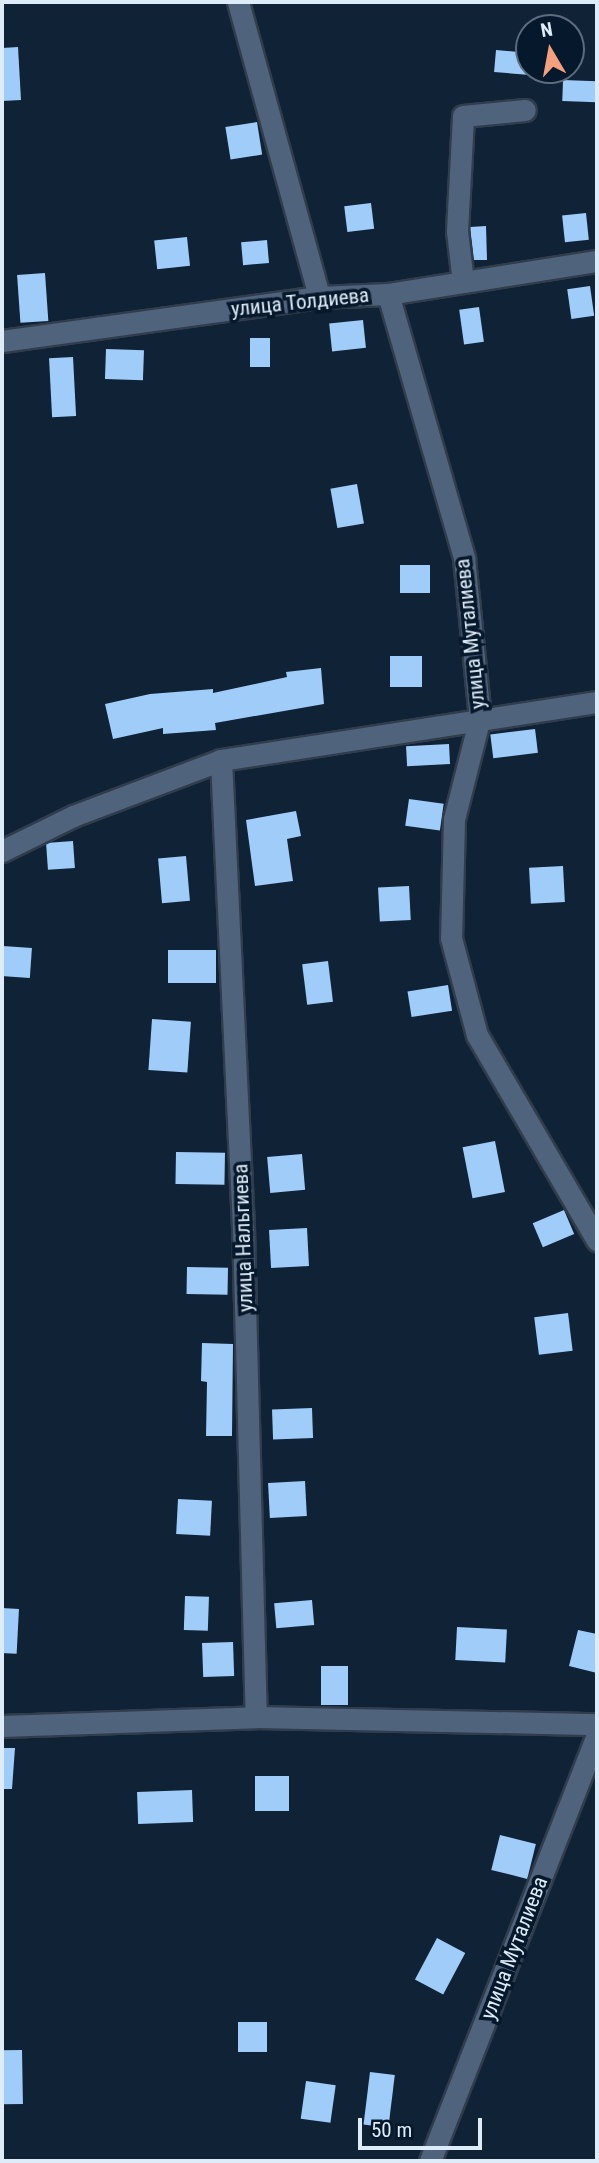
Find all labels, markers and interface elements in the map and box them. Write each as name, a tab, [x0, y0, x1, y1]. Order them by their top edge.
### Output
north arrow	[515, 14, 585, 84]
text: N	[539, 17, 554, 42]
street label: улица Толдиева	[230, 282, 370, 322]
street label: улица Муталиева	[450, 558, 490, 710]
street label: улица Нальгиева	[228, 1163, 258, 1313]
street label: улица Муталиева	[475, 1873, 553, 2023]
scale bar	[361, 2104, 485, 2148]
text: 50 m	[371, 2118, 412, 2142]

